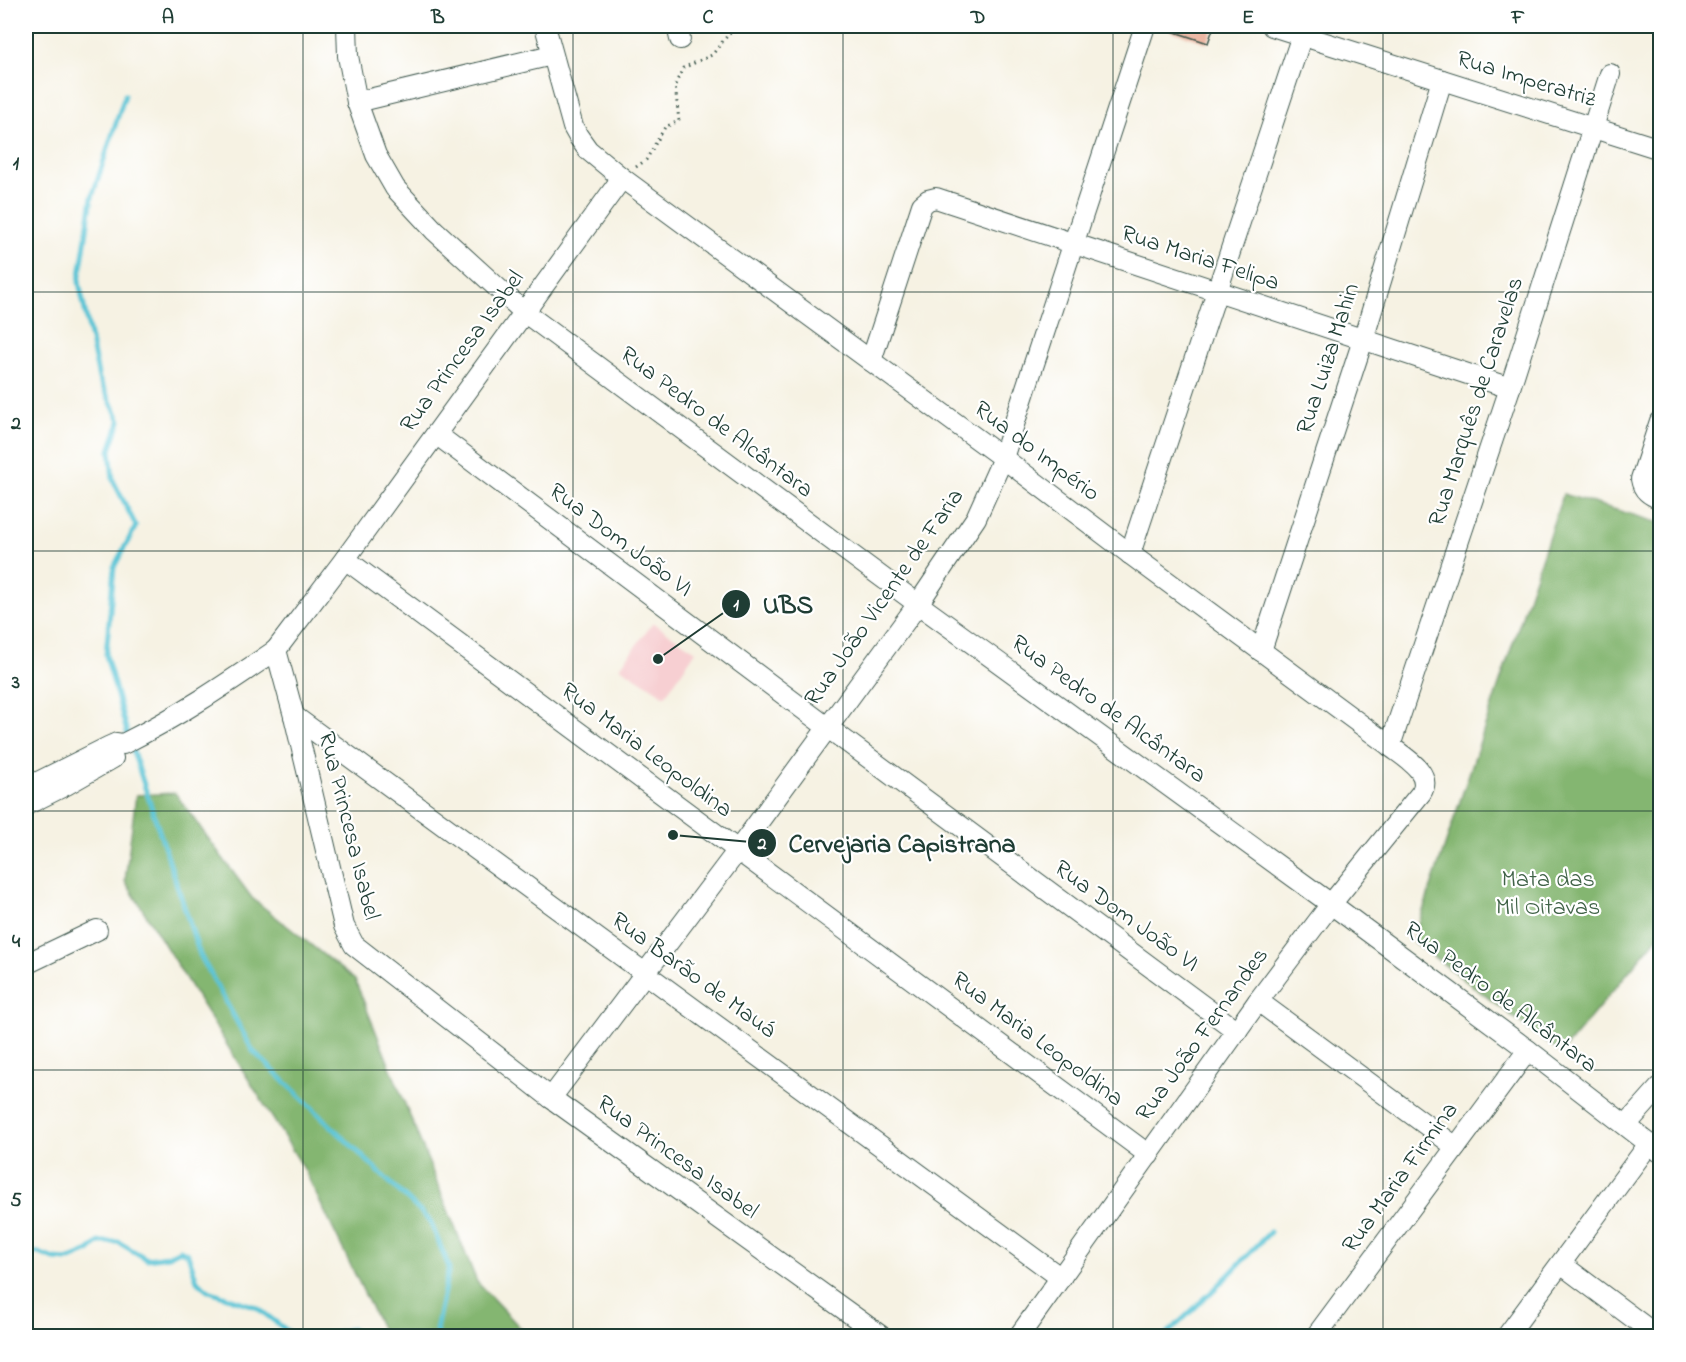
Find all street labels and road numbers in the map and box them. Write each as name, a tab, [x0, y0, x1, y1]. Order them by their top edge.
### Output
street label: Rua Imperatriz	[1452, 42, 1601, 118]
street label: Rua Maria Felipa	[1116, 217, 1284, 301]
street label: Rua Princesa Isabel	[392, 264, 534, 440]
street label: Rua Marquês de Caravelas	[1420, 273, 1534, 531]
street label: Rua Luiza Mahin	[1288, 279, 1370, 439]
street label: Rua Pedro de Alcântara	[612, 338, 820, 508]
street label: Rua do Império	[966, 393, 1106, 511]
street label: Rua Dom João VI	[541, 475, 699, 607]
street label: Rua João Vicente de Faria	[796, 482, 974, 714]
street label: Rua Pedro de Alcântara	[1003, 627, 1213, 793]
street label: Rua Maria Leopoldina	[553, 675, 739, 827]
street label: Rua Princesa Isabel	[308, 728, 388, 924]
street label: Rua Dom João VI	[1046, 852, 1206, 982]
street label: Rua Barão de Mauá	[603, 904, 783, 1048]
street label: Rua Pedro de Alcântara	[1396, 913, 1604, 1083]
street label: Rua João Fernandes	[1128, 941, 1278, 1129]
street label: Rua Maria Leopoldina	[944, 964, 1130, 1116]
street label: Rua Princesa Isabel	[589, 1087, 765, 1229]
street label: Rua Maria Firmina	[1334, 1095, 1468, 1261]

